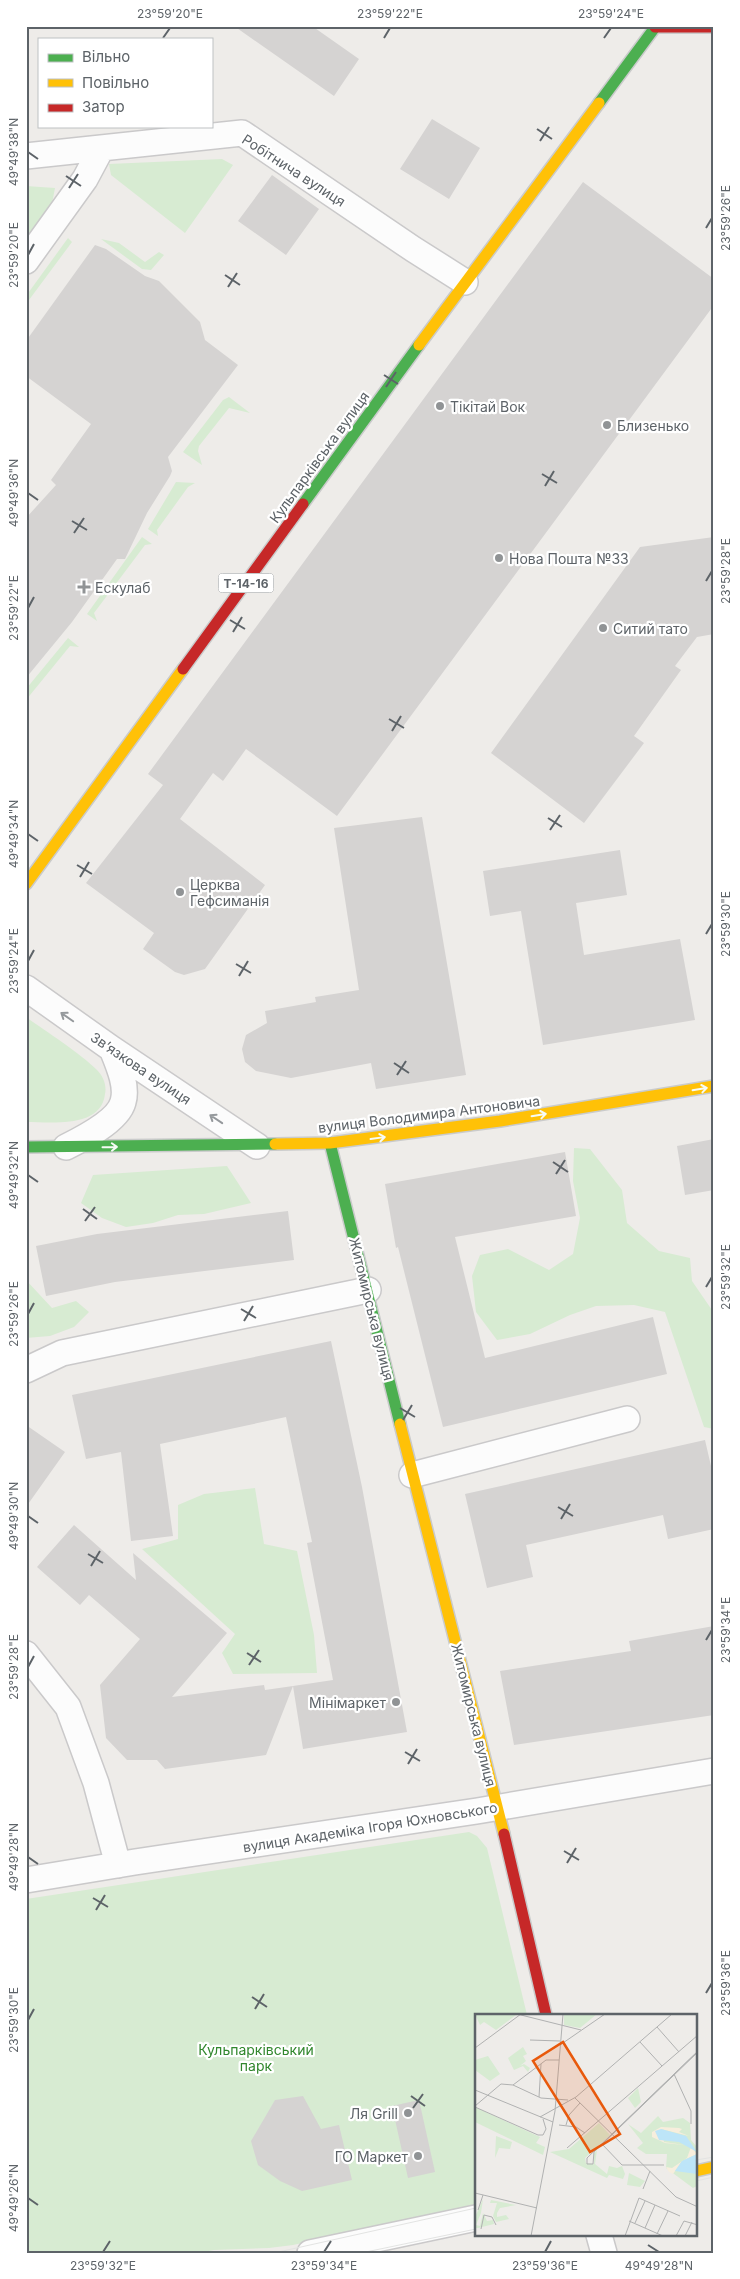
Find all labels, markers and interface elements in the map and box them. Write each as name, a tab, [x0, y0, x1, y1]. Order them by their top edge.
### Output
text: 23°59'20"E	[137, 6, 203, 21]
text: 23°59'22"E	[357, 6, 423, 21]
text: 23°59'24"E	[578, 6, 644, 21]
legend	[38, 38, 212, 128]
text: Вільно	[82, 47, 130, 66]
text: Повільно	[82, 73, 149, 92]
text: Затор	[82, 97, 125, 116]
text: 49°49'38"N	[6, 118, 21, 186]
street label: Робітнича вулиця	[239, 130, 349, 210]
text: 23°59'26"E	[718, 185, 733, 251]
text: 23°59'20"E	[6, 222, 21, 288]
street label: Кульпарківська вулиця	[266, 388, 372, 526]
place label: Тікітай Вок	[450, 398, 526, 415]
marker: Тікітай Вок	[434, 400, 446, 412]
place label: Близенько	[617, 417, 689, 434]
marker: Близенько	[601, 419, 613, 431]
text: 49°49'36"N	[6, 459, 21, 527]
text: 23°59'28"E	[718, 538, 733, 604]
place label: Нова Пошта №33	[509, 550, 629, 567]
marker: Нова Пошта №33	[493, 552, 505, 564]
road number: Т-14-16	[218, 574, 274, 592]
text: 23°59'22"E	[6, 575, 21, 641]
place label: Ескулаб	[95, 579, 150, 596]
marker: Ескулаб	[77, 580, 91, 594]
place label: Ситий тато	[613, 620, 688, 637]
marker: Ситий тато	[597, 622, 609, 634]
text: 49°49'34"N	[6, 800, 21, 868]
place label: Церква Гефсиманія	[190, 876, 269, 909]
marker: Церква Гефсиманія	[174, 886, 186, 898]
text: 23°59'30"E	[718, 891, 733, 957]
text: 23°59'24"E	[6, 928, 21, 994]
one-way arrow	[61, 1012, 75, 1022]
street label: Звʼязкова вулиця	[88, 1028, 194, 1108]
one-way arrow	[691, 1083, 707, 1093]
street label: вулиця Володимира Антоновича	[317, 1092, 541, 1136]
one-way arrow	[531, 1110, 547, 1120]
one-way arrow	[209, 1114, 223, 1124]
one-way arrow	[370, 1133, 386, 1143]
text: 49°49'32"N	[6, 1141, 21, 1209]
one-way arrow	[102, 1142, 118, 1152]
street label: Житомирська вулиця	[346, 1236, 398, 1382]
text: 23°59'32"E	[718, 1244, 733, 1310]
text: 23°59'26"E	[6, 1281, 21, 1347]
text: 49°49'30"N	[6, 1482, 21, 1550]
text: 23°59'34"E	[718, 1597, 733, 1663]
text: 23°59'28"E	[6, 1634, 21, 1700]
street label: Житомирська вулиця	[448, 1642, 500, 1788]
place label: Мінімаркет	[309, 1694, 386, 1711]
marker: Мінімаркет	[390, 1696, 402, 1708]
street label: вулиця Академіка Ігоря Юхновського	[241, 1798, 499, 1856]
text: 49°49'28"N	[6, 1823, 21, 1891]
text: 23°59'36"E	[718, 1950, 733, 2016]
text: 23°59'30"E	[6, 1987, 21, 2053]
inset map	[475, 2014, 698, 2236]
park label: Кульпарківський парк	[198, 2041, 314, 2074]
place label: Ля Grill	[350, 2105, 398, 2122]
marker: Ля Grill	[402, 2107, 414, 2119]
place label: ГО Маркет	[335, 2148, 408, 2165]
marker: ГО Маркет	[412, 2150, 424, 2162]
text: 49°49'26"N	[6, 2164, 21, 2232]
text: 23°59'32"E	[70, 2258, 136, 2273]
text: 23°59'34"E	[291, 2258, 357, 2273]
text: 23°59'36"E	[512, 2258, 578, 2273]
text: 49°49'28"N	[625, 2258, 693, 2273]

